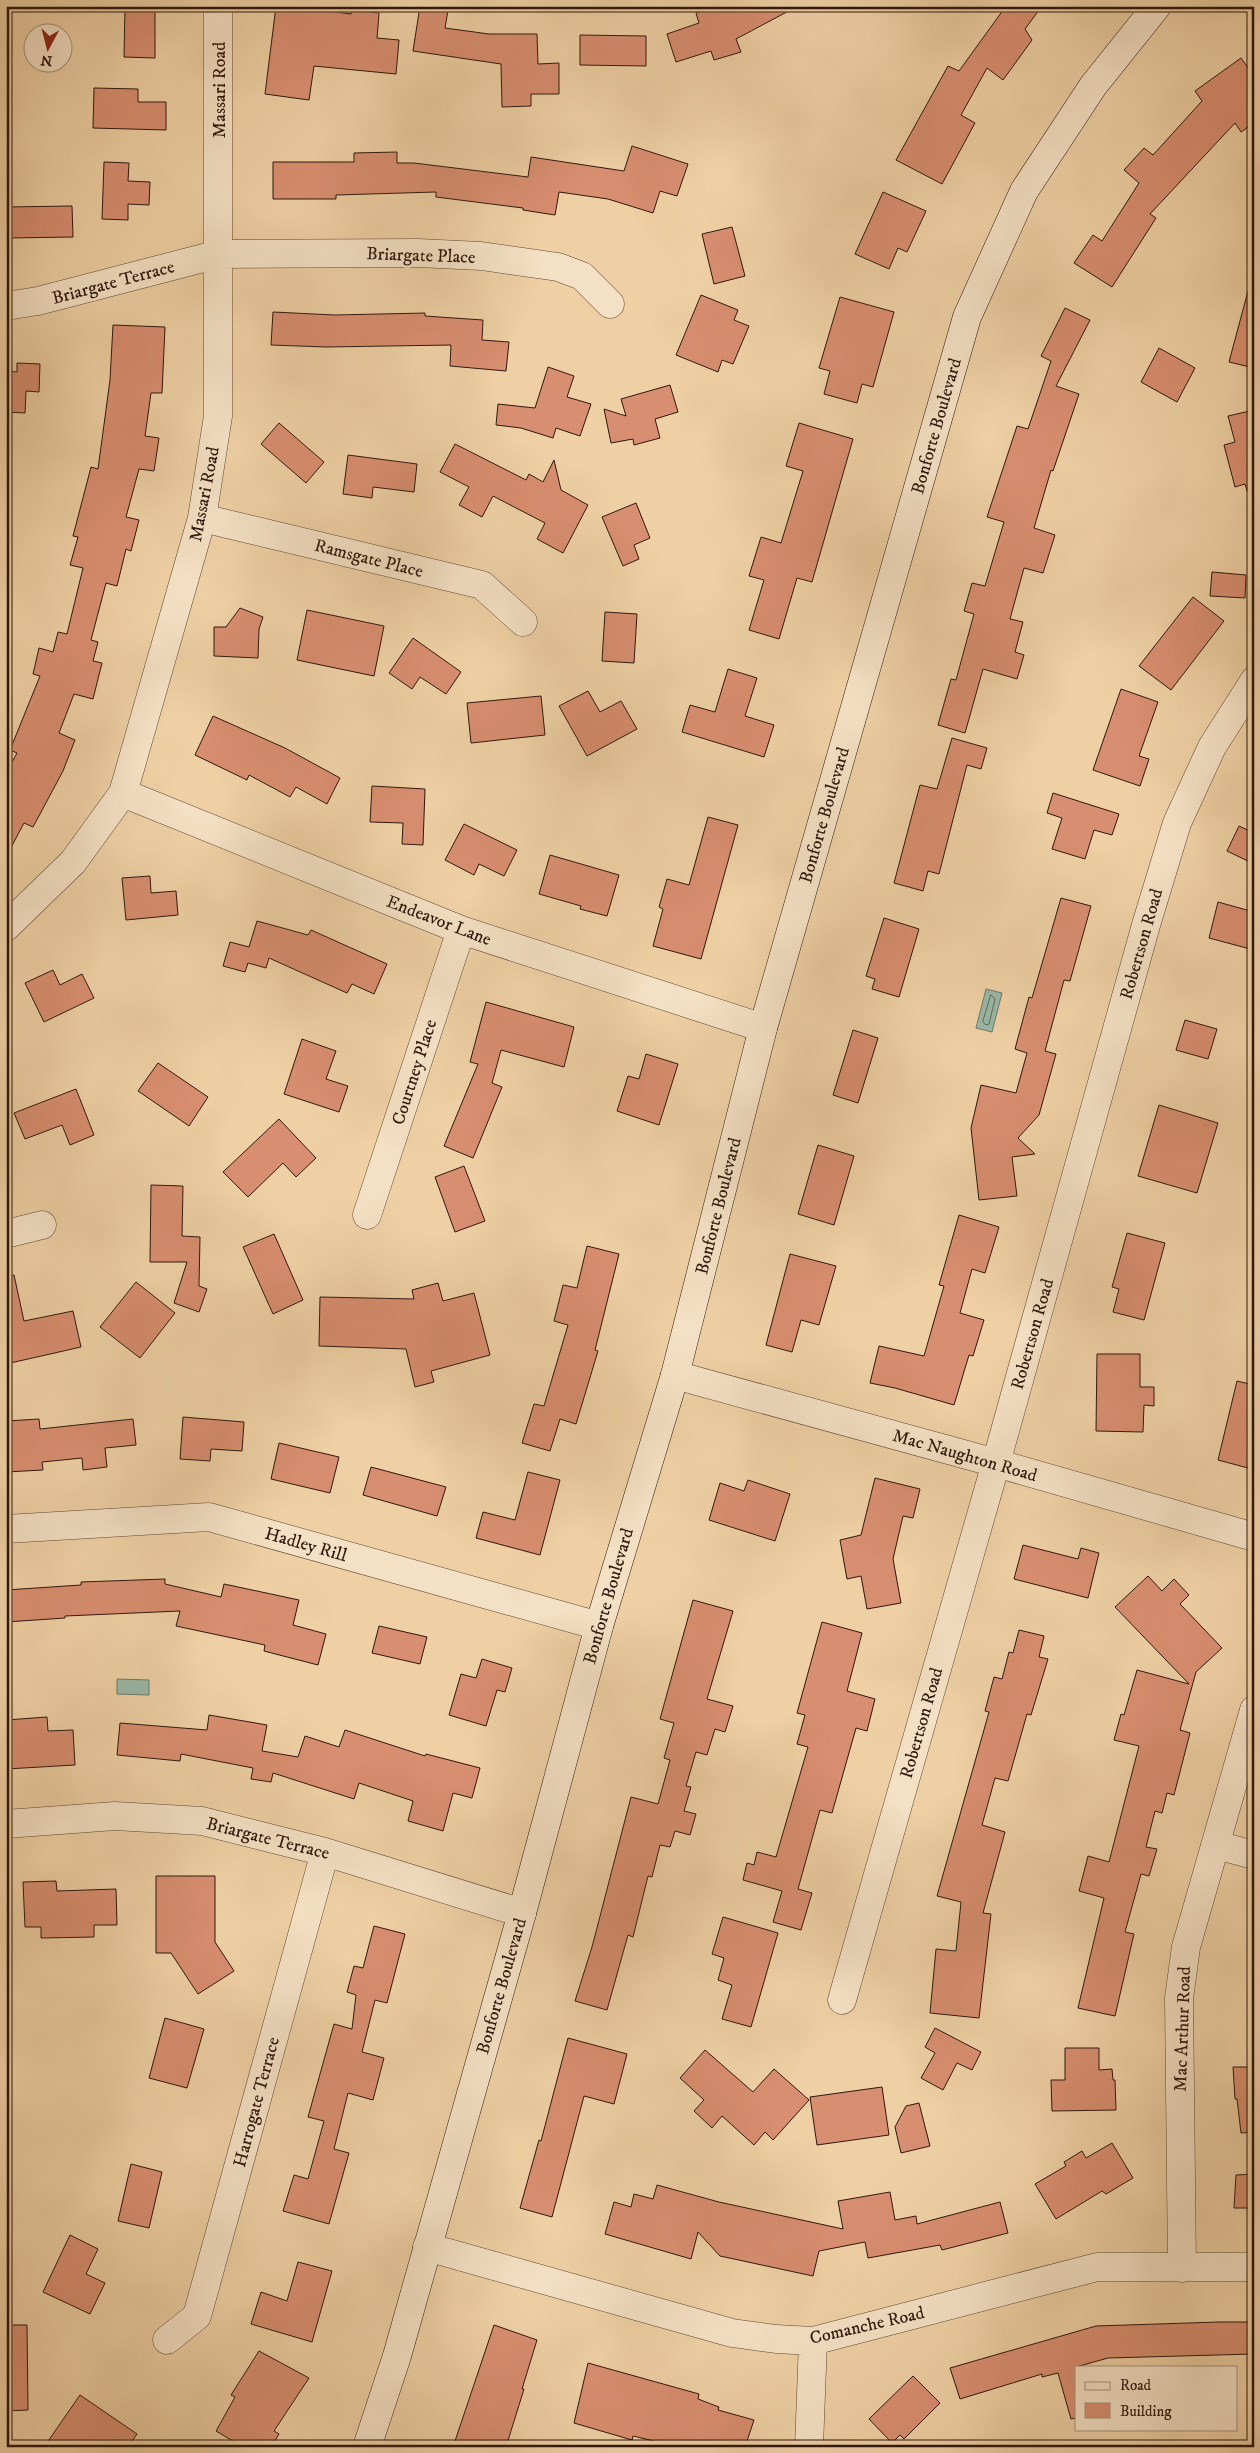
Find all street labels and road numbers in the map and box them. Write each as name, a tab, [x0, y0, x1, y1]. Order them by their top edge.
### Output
street label: Massari Road	[209, 42, 231, 138]
street label: Briargate Place	[366, 243, 476, 269]
street label: Briargate Terrace	[50, 256, 177, 310]
street label: Bonforte Boulevard	[907, 356, 967, 497]
street label: Massari Road	[185, 445, 225, 544]
street label: Ramsgate Place	[312, 535, 425, 583]
street label: Bonforte Boulevard	[795, 745, 855, 886]
street label: Robertson Road	[1116, 886, 1168, 1002]
street label: Endeavor Lane	[383, 891, 494, 951]
street label: Courtney Place	[388, 1017, 442, 1128]
street label: Bonforte Boulevard	[691, 1135, 747, 1277]
street label: Robertson Road	[1007, 1276, 1059, 1392]
street label: Mac Naughton Road	[890, 1425, 1040, 1487]
street label: Hadley Rill	[262, 1523, 350, 1567]
street label: Bonforte Boulevard	[579, 1526, 639, 1667]
street label: Robertson Road	[896, 1665, 948, 1781]
street label: Briargate Terrace	[204, 1813, 332, 1865]
street label: Bonforte Boulevard	[472, 1916, 532, 2057]
street label: Mac Arthur Road	[1170, 1966, 1196, 2092]
street label: Harrogate Terrace	[229, 2035, 285, 2170]
street label: Comanche Road	[808, 2302, 927, 2350]

